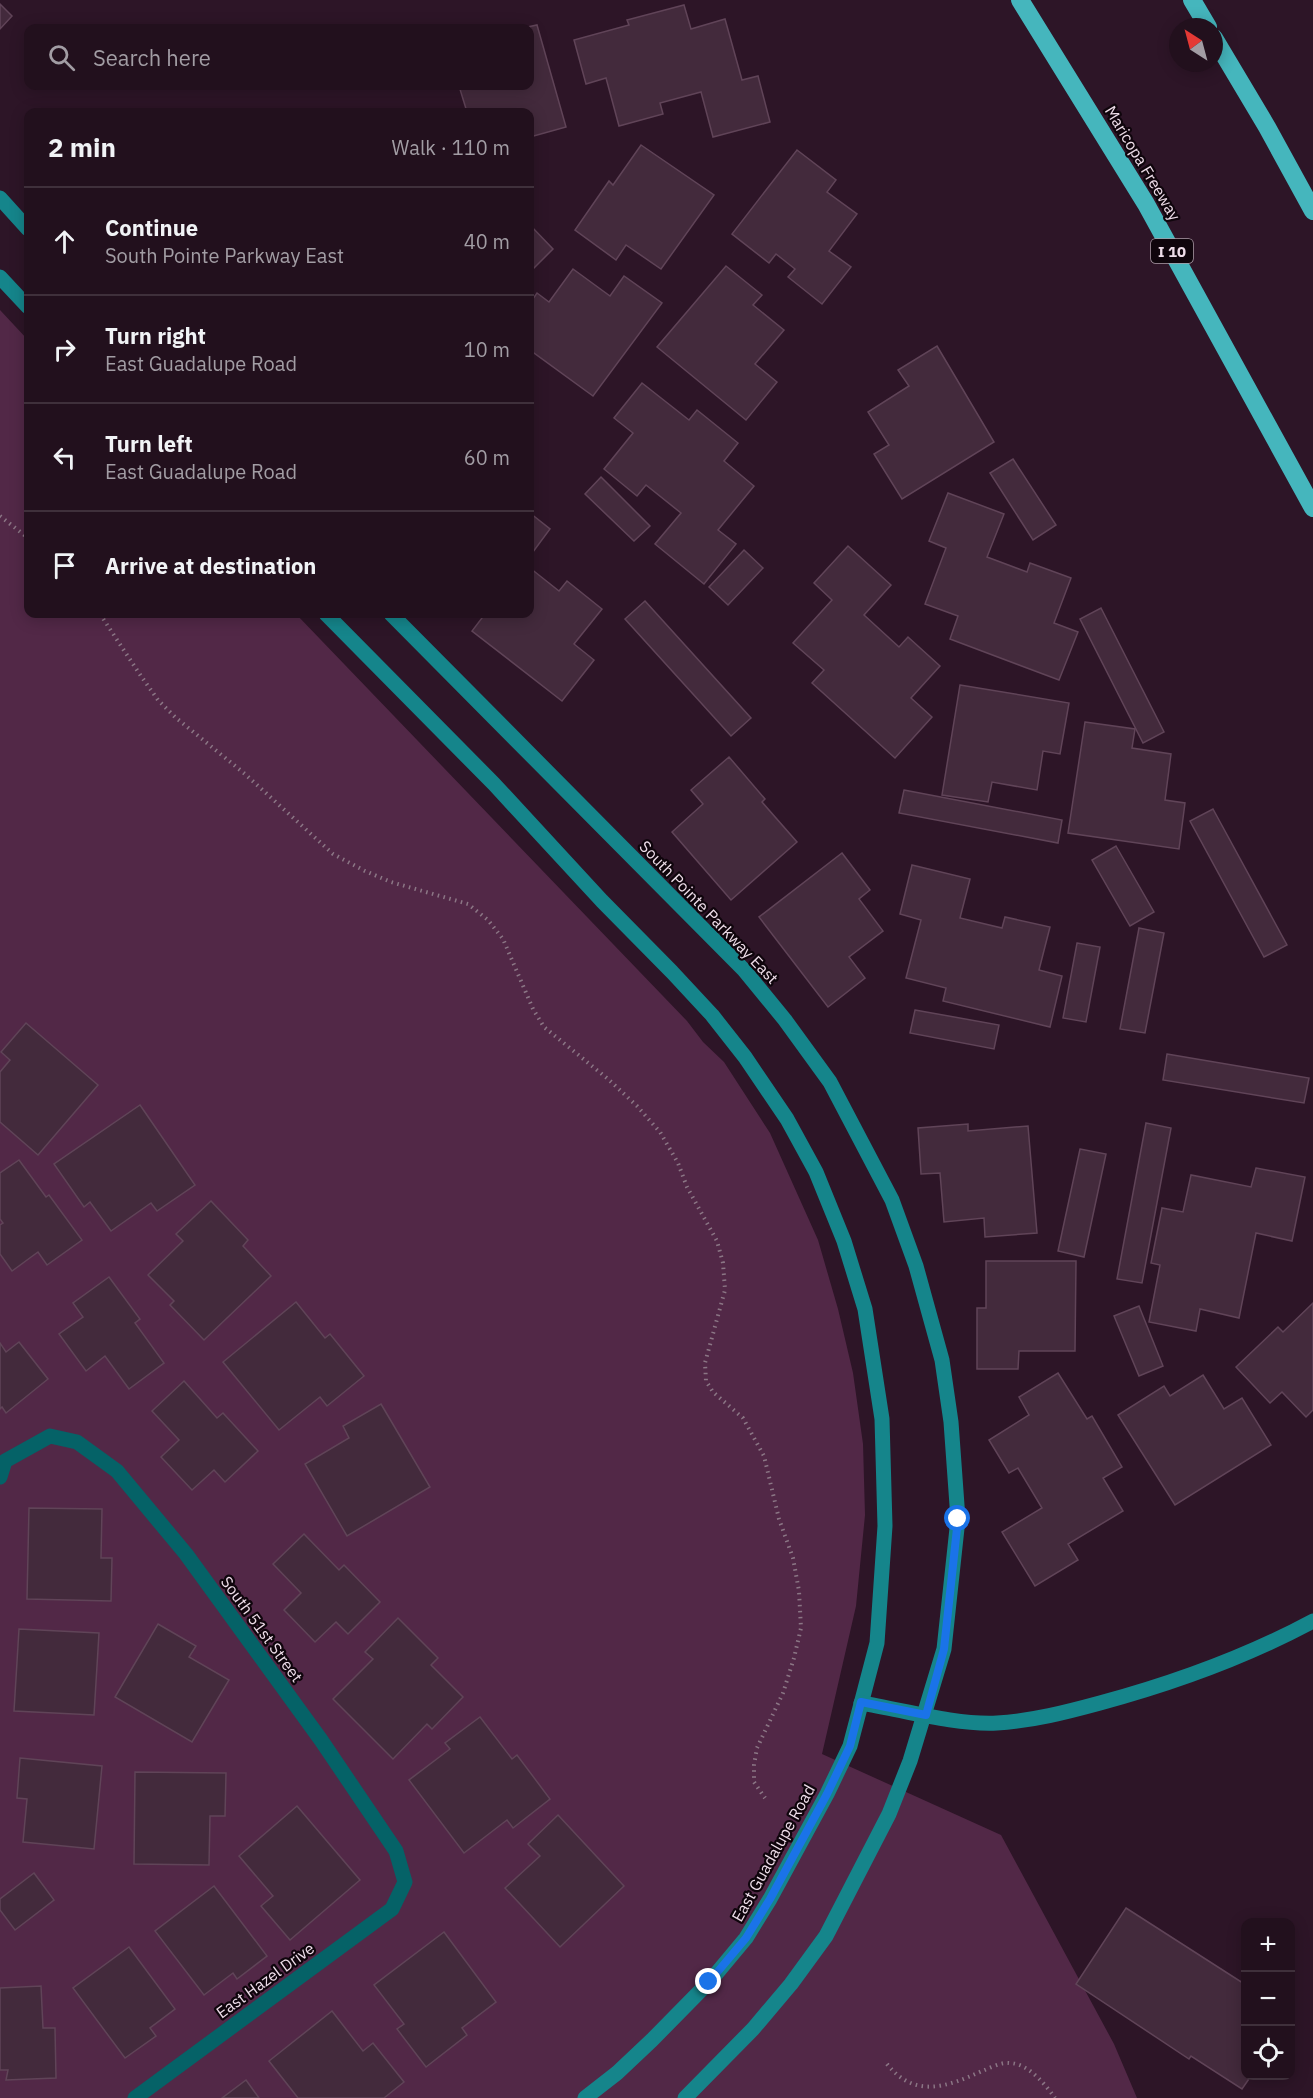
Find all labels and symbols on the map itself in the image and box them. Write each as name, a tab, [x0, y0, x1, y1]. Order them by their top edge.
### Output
north arrow	[1169, 18, 1223, 72]
street label: Maricopa Freeway	[1101, 102, 1185, 224]
road number: I 10	[1151, 239, 1193, 263]
street label: South Pointe Parkway East	[635, 836, 783, 988]
route start	[944, 1505, 970, 1531]
street label: South 51st Street	[217, 1572, 307, 1686]
street label: East Guadalupe Road	[727, 1781, 819, 1925]
street label: East Hazel Drive	[212, 1938, 318, 2022]
route end	[695, 1968, 721, 1994]

